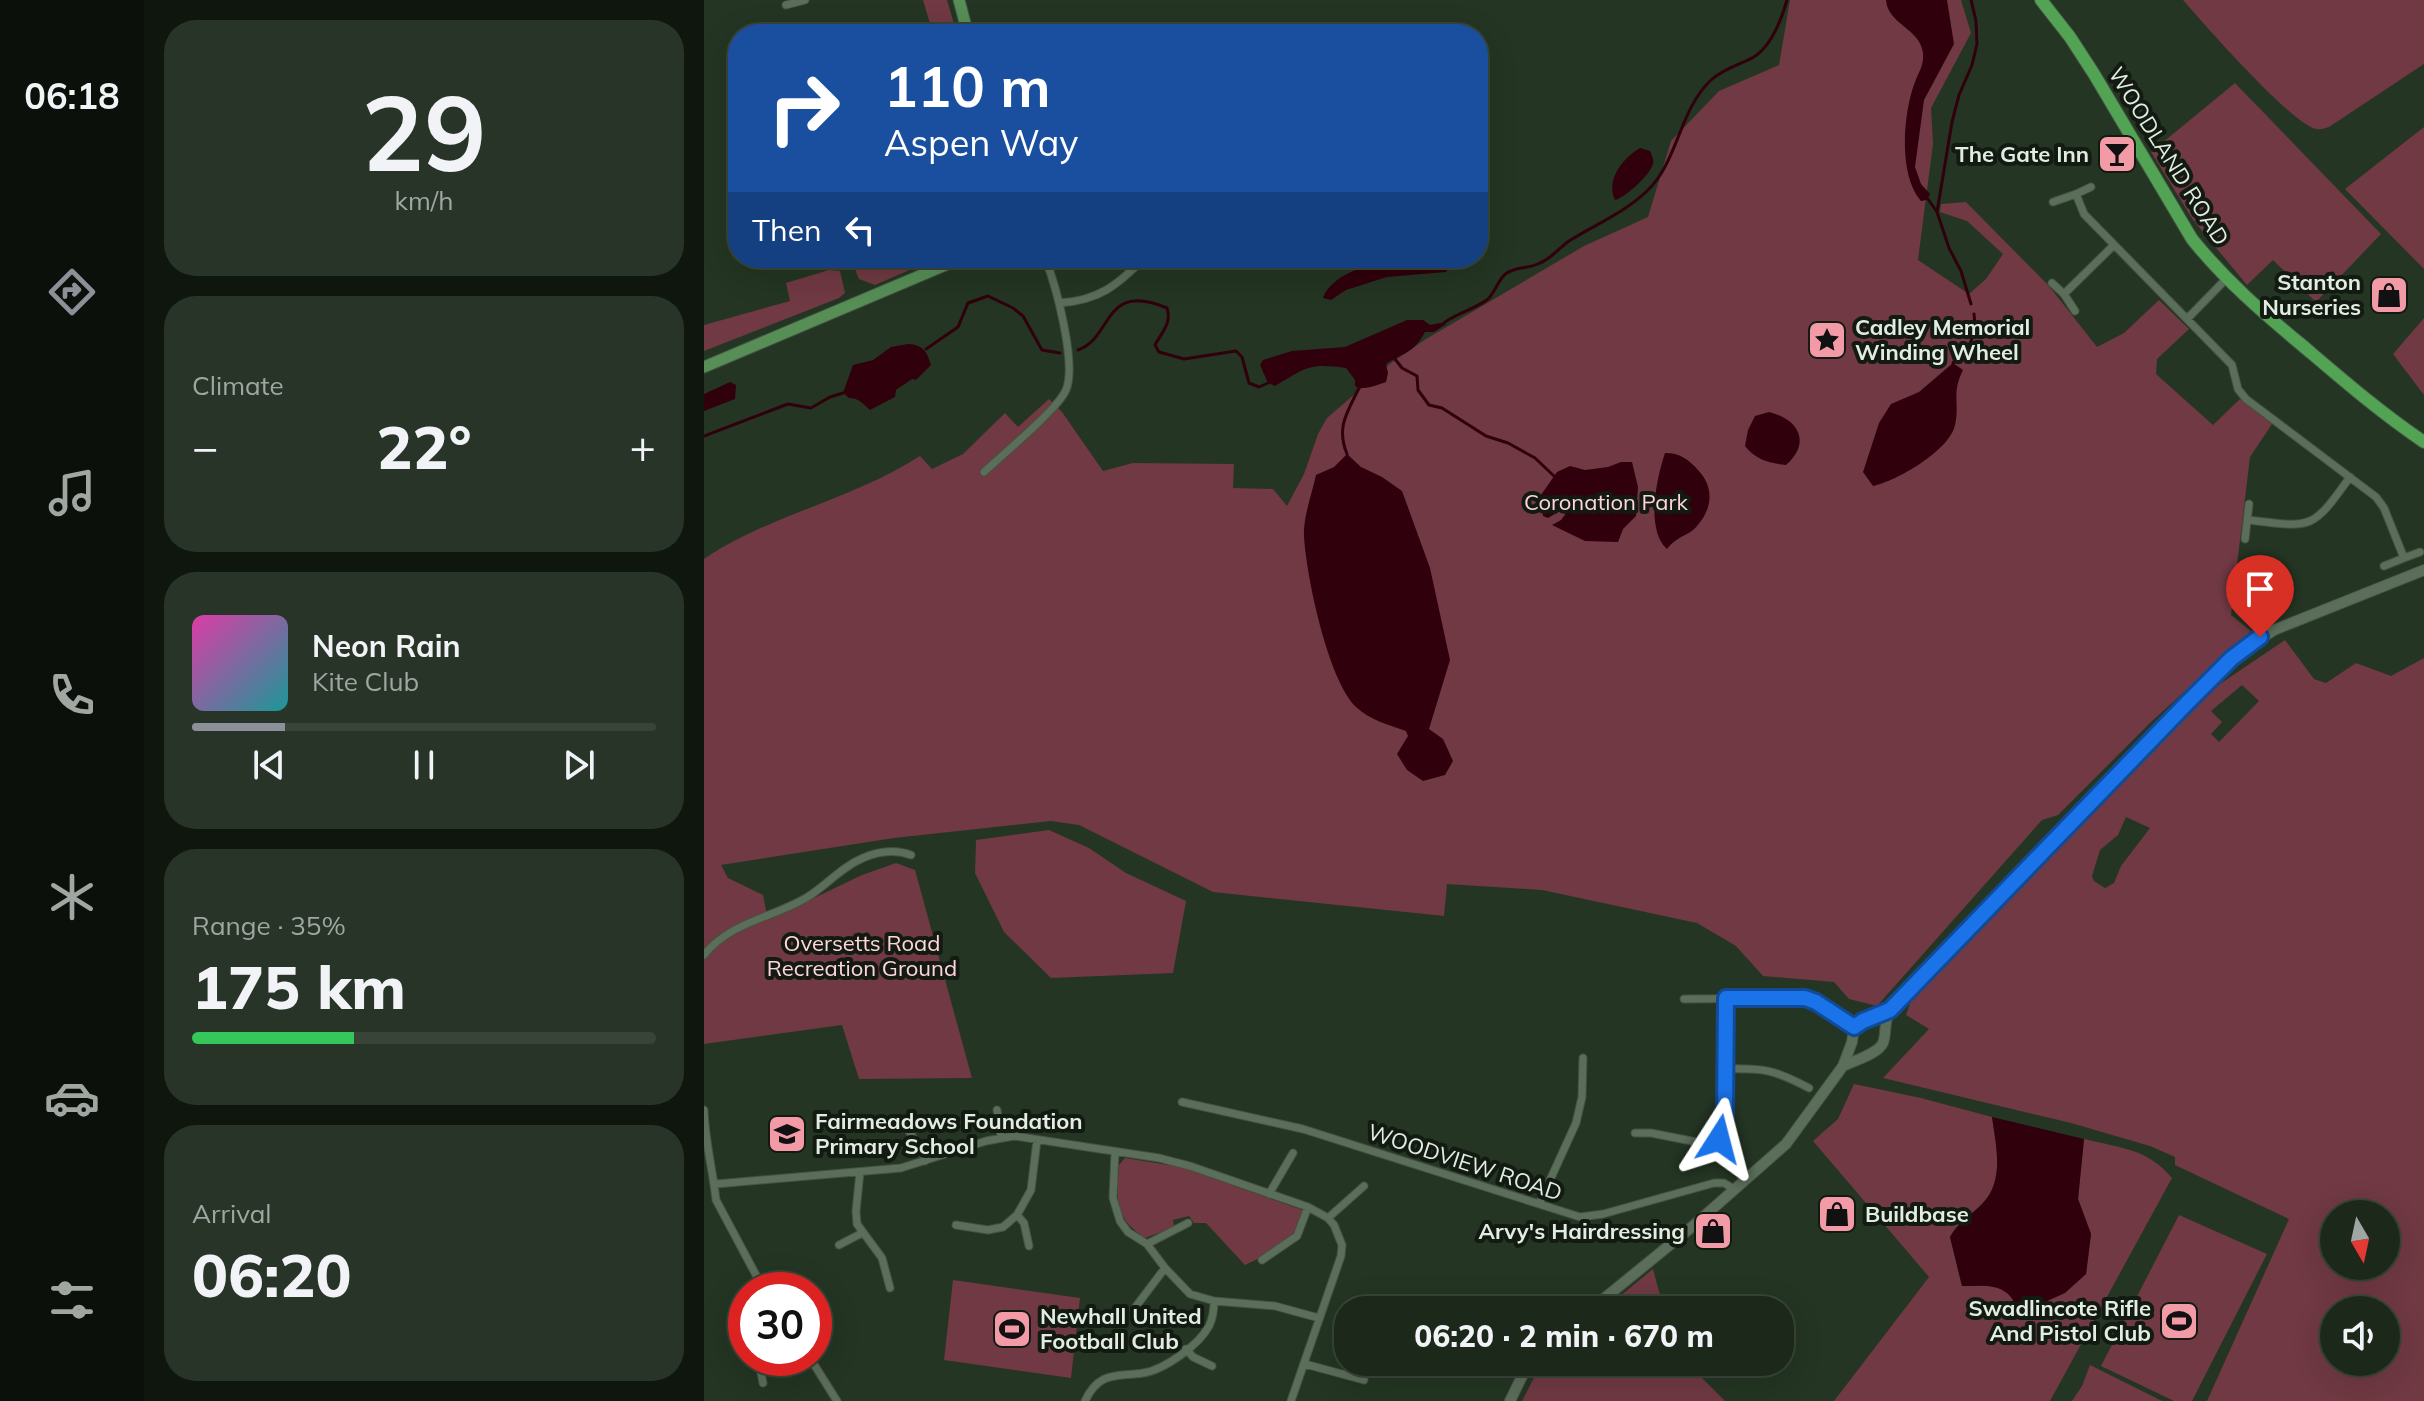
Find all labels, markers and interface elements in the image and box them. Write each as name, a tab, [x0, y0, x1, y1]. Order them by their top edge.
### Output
text: 110 m	[884, 51, 1051, 121]
icon: right	[752, 56, 856, 160]
street label: WOODLAND ROAD	[2103, 62, 2235, 250]
text: 29	[362, 66, 486, 197]
text: 06:18	[24, 73, 120, 118]
text: Aspen Way	[884, 120, 1078, 165]
bar icon: The Gate Inn	[2096, 133, 2138, 175]
place label: The Gate Inn	[1955, 140, 2089, 168]
text: km/h	[395, 184, 453, 217]
icon: left	[838, 208, 882, 252]
text: Then	[752, 211, 822, 249]
icon: directions	[44, 264, 100, 320]
place label: Stanton Nurseries	[2262, 268, 2361, 321]
shop icon: Stanton Nurseries	[2368, 274, 2410, 316]
place label: Cadley Memorial Winding Wheel	[1855, 313, 2030, 366]
place icon: Cadley Memorial Winding Wheel	[1806, 319, 1848, 361]
text: Climate	[192, 369, 284, 402]
text: 22°	[376, 409, 472, 484]
text: −	[192, 419, 218, 474]
text: +	[630, 419, 656, 474]
icon: music	[44, 465, 100, 521]
park label: Coronation Park	[1524, 488, 1689, 516]
pin	[2226, 555, 2294, 637]
icon: arrive	[2238, 567, 2282, 611]
text: Neon Rain	[312, 627, 461, 665]
text: Kite Club	[312, 665, 419, 698]
icon: phone	[44, 667, 100, 723]
icon: previous	[247, 743, 291, 787]
icon: pause	[402, 743, 446, 787]
icon: next	[557, 743, 601, 787]
icon: climate	[44, 869, 100, 925]
text: Range · 35%	[192, 909, 346, 942]
park label: Oversetts Road Recreation Ground	[767, 929, 957, 982]
text: 175 km	[192, 949, 406, 1024]
icon: car	[44, 1070, 100, 1126]
position arrow	[1677, 1097, 1761, 1181]
place label: Fairmeadows Foundation Primary School	[815, 1107, 1083, 1160]
school or university icon: Fairmeadows Foundation Primary School	[766, 1113, 808, 1155]
street label: WOODVIEW ROAD	[1364, 1117, 1566, 1207]
shop icon: Buildbase	[1816, 1193, 1858, 1235]
text: Arrival	[192, 1197, 272, 1230]
place label: Buildbase	[1865, 1200, 1969, 1228]
north arrow	[2320, 1200, 2400, 1280]
map controls	[2320, 1200, 2400, 1376]
shop icon: Arvy's Hairdressing	[1692, 1210, 1734, 1252]
place label: Arvy's Hairdressing	[1479, 1217, 1685, 1245]
text: 06:20	[192, 1237, 352, 1312]
icon: filters	[44, 1272, 100, 1328]
speed limit sign: 30	[728, 1272, 832, 1376]
place label: Swadlincote Rifle And Pistol Club	[1969, 1294, 2151, 1347]
button: sound	[2320, 1296, 2400, 1376]
sports icon: Swadlincote Rifle And Pistol Club	[2158, 1300, 2200, 1342]
place label: Newhall United Football Club	[1040, 1302, 1202, 1355]
sports icon: Newhall United Football Club	[991, 1308, 1033, 1350]
text: 06:20 · 2 min · 670 m	[1414, 1317, 1714, 1355]

